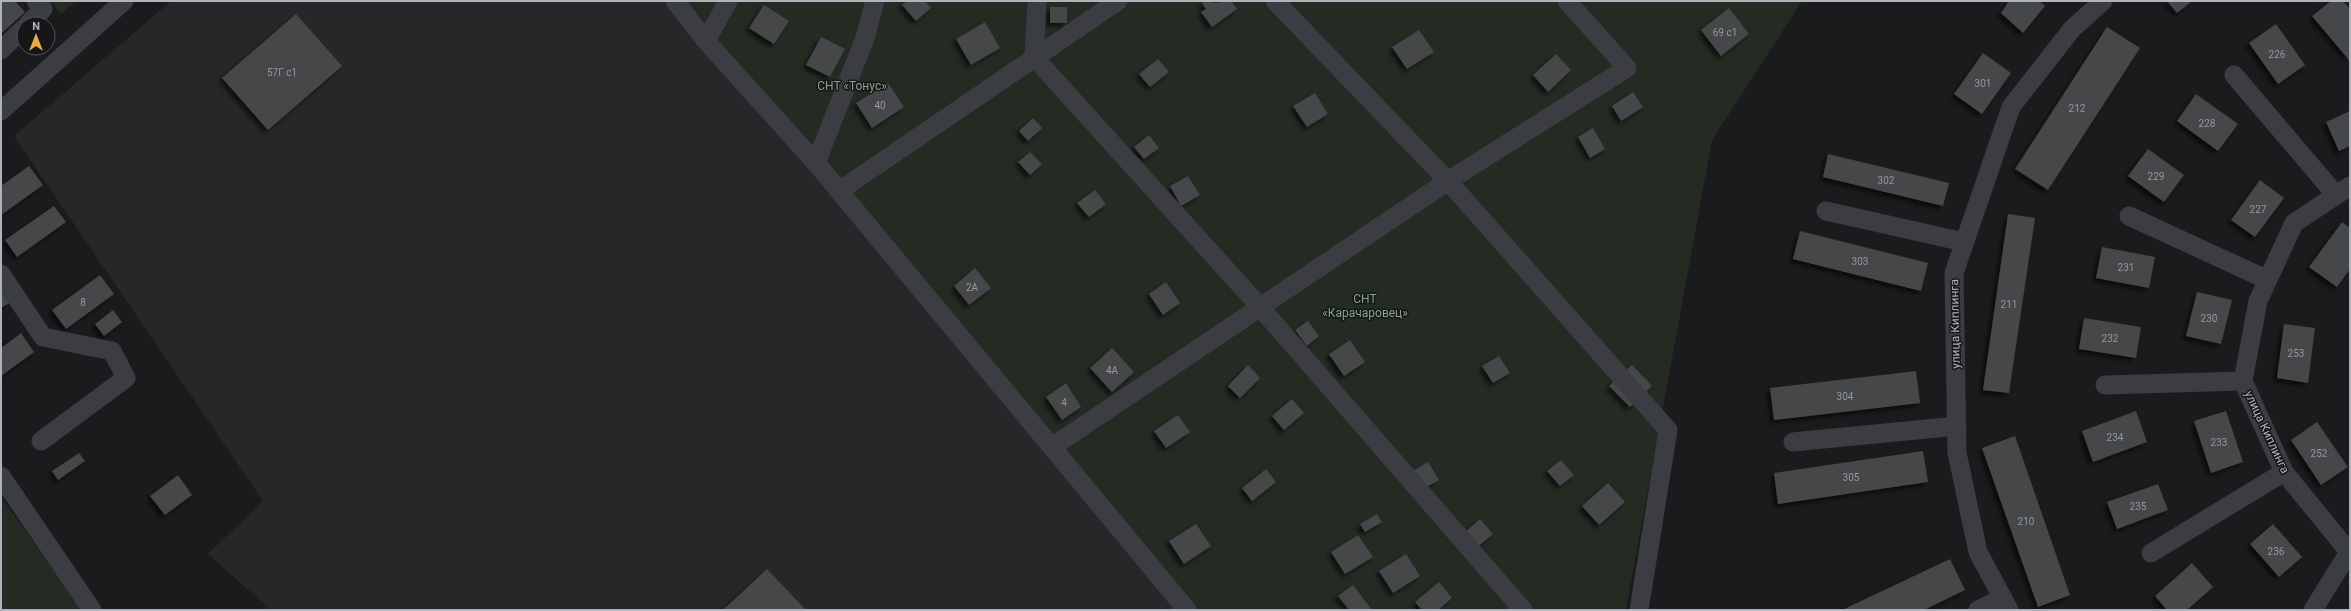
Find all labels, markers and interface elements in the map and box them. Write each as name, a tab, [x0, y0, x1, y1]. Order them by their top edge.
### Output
north arrow	[16, 16, 56, 56]
text: N	[32, 20, 40, 33]
house number: 69 с1	[1713, 27, 1737, 38]
house number: 226	[2269, 49, 2286, 60]
house number: 57Г с1	[267, 67, 297, 78]
house number: 301	[1975, 78, 1991, 89]
park label: СНТ «Тонус»	[817, 79, 887, 93]
house number: 40	[874, 100, 886, 111]
house number: 212	[2069, 103, 2086, 114]
house number: 228	[2199, 118, 2216, 129]
house number: 229	[2148, 171, 2164, 182]
house number: 302	[1878, 175, 1895, 186]
house number: 227	[2250, 204, 2267, 215]
house number: 303	[1852, 256, 1868, 267]
house number: 231	[2118, 262, 2134, 273]
street label: улица Киплинга	[1947, 279, 1963, 369]
house number: 2А	[966, 282, 979, 293]
park label: СНТ «Карачаровец»	[1322, 292, 1408, 320]
house number: 8	[80, 297, 86, 308]
house number: 211	[2001, 299, 2017, 310]
house number: 230	[2201, 313, 2218, 324]
house number: 232	[2102, 333, 2119, 344]
house number: 253	[2288, 348, 2304, 359]
house number: 4А	[1106, 365, 1119, 376]
street label: улица Киплинга	[2242, 388, 2292, 476]
house number: 304	[1837, 391, 1854, 402]
house number: 4	[1061, 397, 1067, 408]
house number: 234	[2107, 432, 2124, 443]
house number: 233	[2211, 437, 2227, 448]
house number: 252	[2311, 448, 2328, 459]
house number: 305	[1843, 472, 1860, 483]
house number: 235	[2130, 501, 2147, 512]
house number: 210	[2018, 516, 2035, 527]
house number: 236	[2268, 546, 2285, 557]

